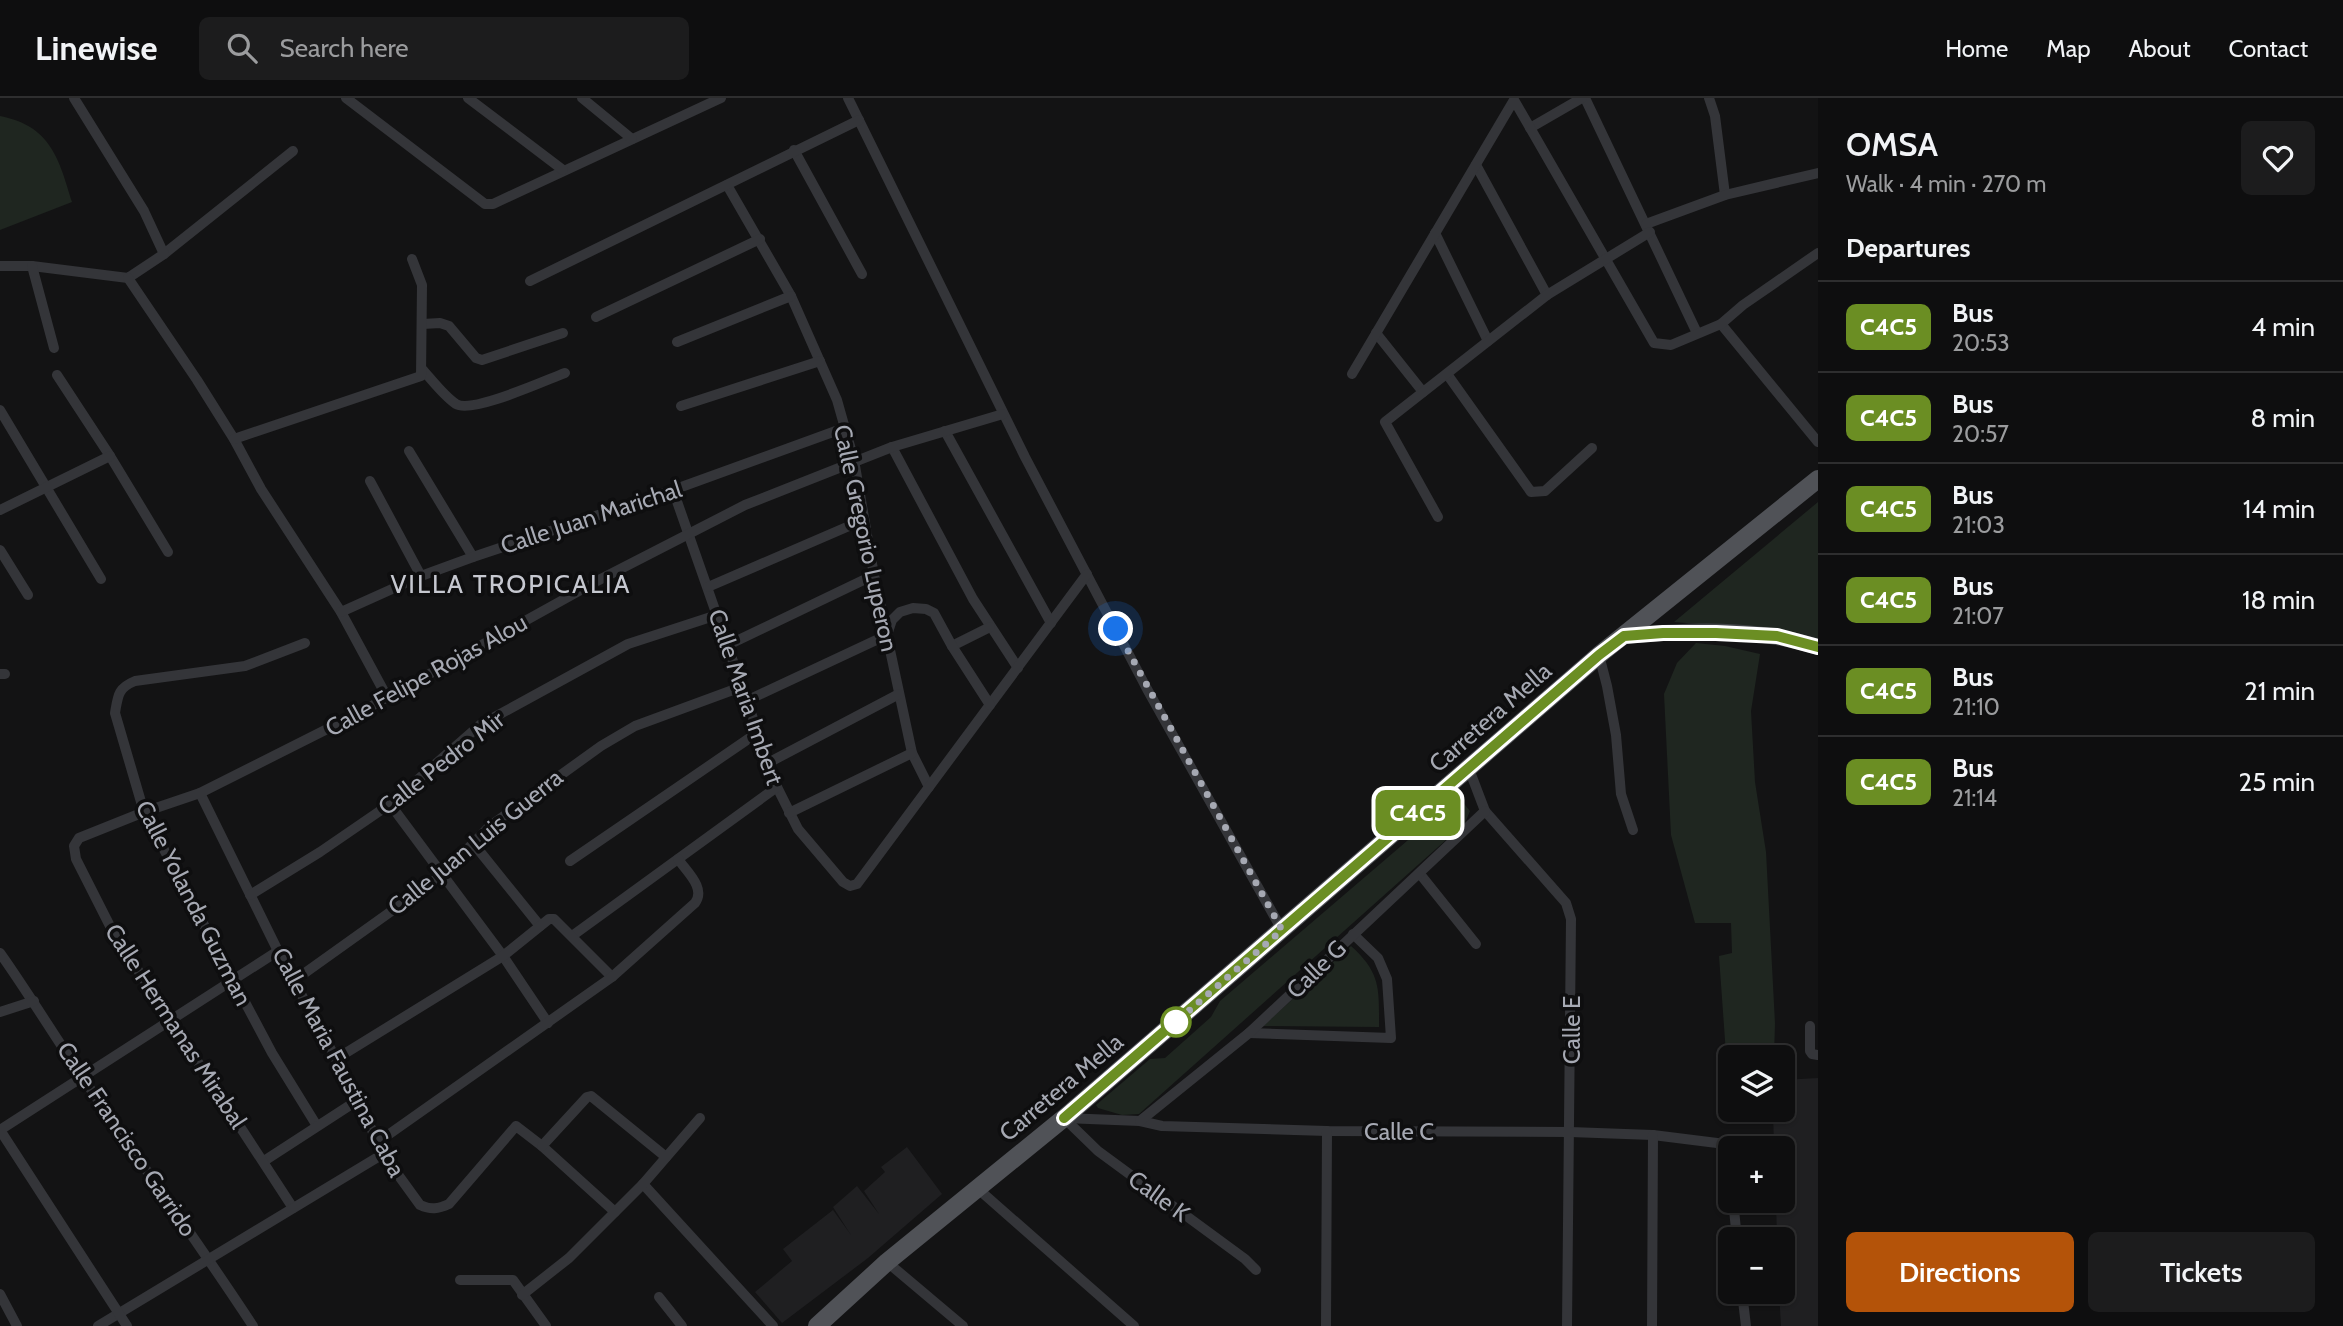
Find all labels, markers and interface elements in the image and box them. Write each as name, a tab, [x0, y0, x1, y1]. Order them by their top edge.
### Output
search box	[199, 17, 689, 80]
text: Linewise	[35, 28, 157, 68]
icon: search	[223, 29, 261, 67]
text: Search here	[279, 32, 409, 64]
text: Home	[1945, 34, 2008, 63]
text: Map	[2046, 34, 2091, 63]
text: About	[2129, 34, 2191, 63]
text: Contact	[2229, 34, 2308, 63]
button: heart	[2241, 121, 2315, 195]
text: OMSA	[1846, 124, 1938, 164]
text: Walk · 4 min · 270 m	[1846, 170, 2046, 198]
text: Departures	[1846, 232, 1970, 264]
text: Bus	[1952, 297, 1994, 329]
text: 4 min	[2251, 311, 2315, 343]
text: C4C5	[1860, 312, 1917, 341]
text: 20:53	[1952, 329, 2010, 357]
text: Bus	[1952, 388, 1994, 420]
text: 8 min	[2251, 402, 2315, 434]
text: C4C5	[1860, 403, 1917, 432]
text: 20:57	[1952, 420, 2009, 448]
street label: Calle Gregorio Luperon	[828, 422, 904, 654]
street label: Calle Juan Marichal	[497, 474, 685, 560]
text: Bus	[1952, 479, 1994, 511]
text: 14 min	[2243, 493, 2315, 525]
text: C4C5	[1860, 494, 1917, 523]
text: 21:03	[1952, 511, 2005, 539]
district label: VILLA TROPICALIA	[390, 568, 632, 600]
text: Bus	[1952, 570, 1994, 602]
text: 18 min	[2242, 584, 2315, 616]
text: C4C5	[1860, 585, 1917, 614]
text: 21:07	[1952, 602, 2004, 630]
street label: Calle Maria Imbert	[702, 605, 790, 789]
street label: Calle Felipe Rojas Alou	[320, 608, 532, 742]
your location	[1098, 611, 1133, 646]
street label: Carretera Mella	[1423, 656, 1557, 778]
text: Bus	[1952, 661, 1994, 693]
text: 21 min	[2244, 675, 2315, 707]
text: C4C5	[1860, 676, 1917, 705]
text: 21:10	[1952, 693, 2000, 721]
street label: Calle Pedro Mir	[372, 705, 510, 821]
text: Bus	[1952, 752, 1994, 784]
street label: Calle Juan Luis Guerra	[382, 762, 568, 921]
text: 25 min	[2239, 766, 2315, 798]
text: C4C5	[1860, 767, 1917, 796]
text: 21:14	[1952, 784, 1997, 812]
line badge: C4C5	[1369, 790, 1467, 836]
street label: Calle Yolanda Guzman	[130, 795, 258, 1011]
text: C4C5	[1389, 798, 1447, 827]
street label: Calle Hermanas Mirabal	[99, 918, 253, 1134]
street label: Calle G	[1280, 934, 1352, 1004]
street label: Calle Maria Faustina Caba	[266, 942, 412, 1182]
street label: Calle E	[1557, 996, 1586, 1064]
unlabelled marker	[1161, 1007, 1191, 1037]
street label: Carretera Mella	[993, 1027, 1129, 1147]
street label: Calle Francisco Garrido	[51, 1036, 203, 1242]
map controls	[1718, 1045, 1795, 1304]
button: layers	[1718, 1045, 1795, 1122]
street label: Calle C	[1364, 1117, 1434, 1146]
button: +	[1718, 1136, 1795, 1213]
street label: Calle K	[1123, 1164, 1196, 1228]
button: −	[1718, 1227, 1795, 1304]
button: Directions	[1846, 1232, 2074, 1312]
button: Tickets	[2088, 1232, 2315, 1312]

